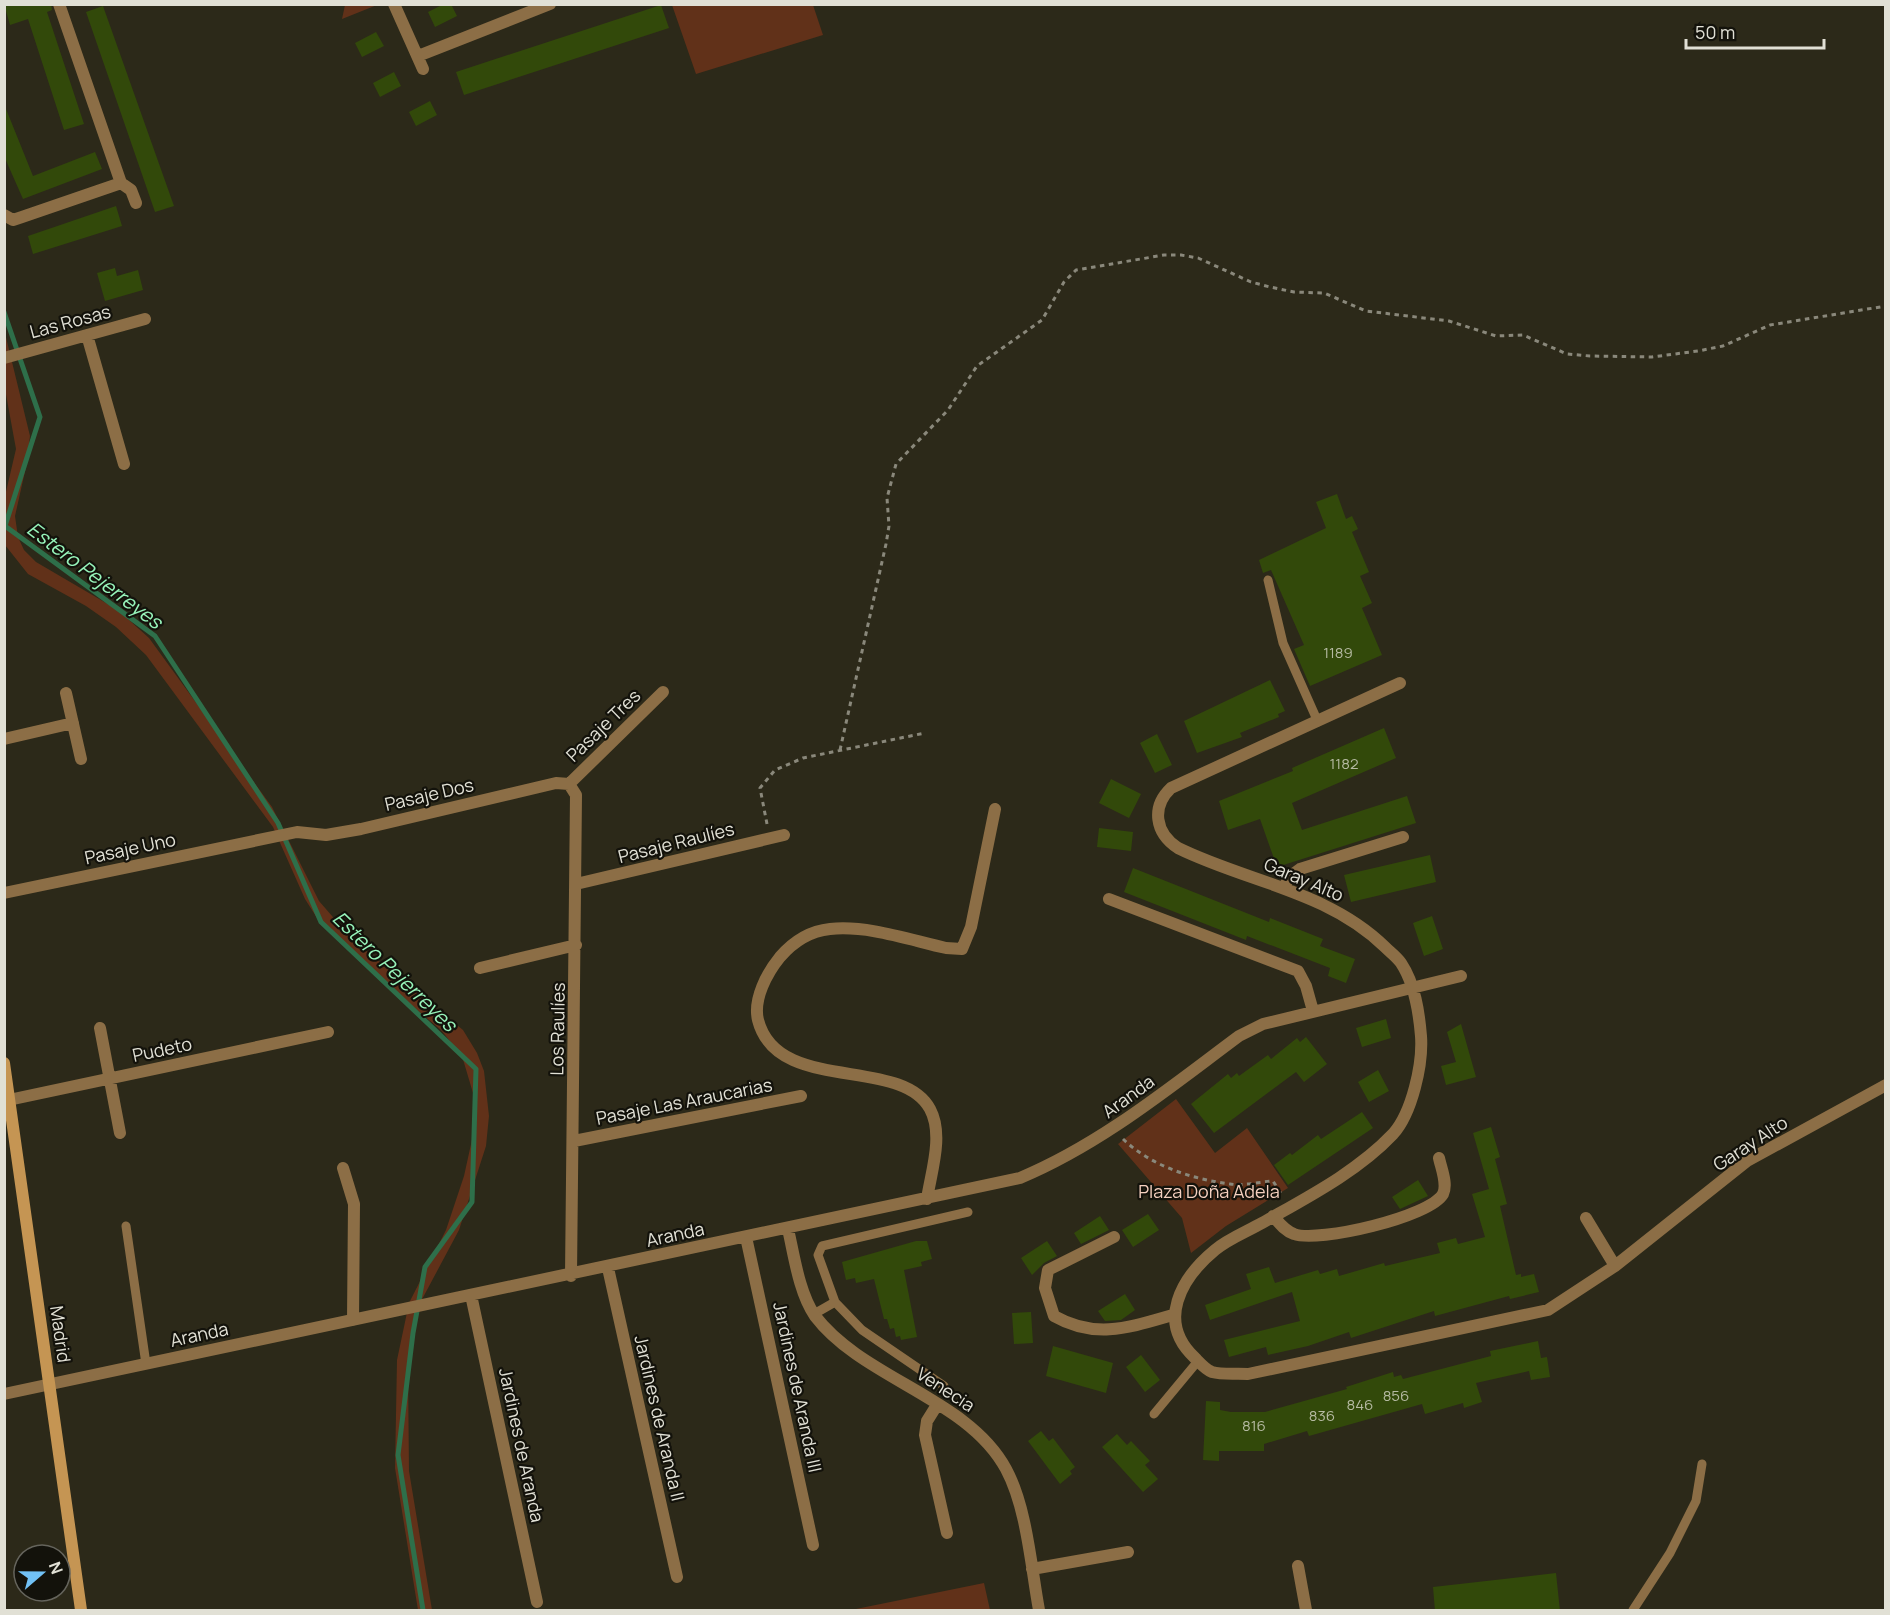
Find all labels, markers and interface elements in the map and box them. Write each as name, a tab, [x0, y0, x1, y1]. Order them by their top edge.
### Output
scale bar	[1686, 12, 1824, 50]
text: 50 m	[1695, 20, 1735, 44]
street label: Las Rosas	[27, 299, 113, 343]
water label: Estero Pejerreyes	[22, 515, 169, 636]
house number: 1189	[1323, 642, 1353, 663]
street label: Pasaje Tres	[561, 683, 645, 767]
house number: 1182	[1330, 753, 1358, 774]
street label: Pasaje Dos	[382, 772, 476, 816]
street label: Pasaje Raulíes	[615, 816, 737, 868]
street label: Pasaje Uno	[82, 827, 178, 869]
street label: Garay Alto	[1260, 851, 1348, 907]
water label: Estero Pejerreyes	[327, 905, 464, 1038]
street label: Los Raulíes	[544, 982, 570, 1076]
street label: Pudeto	[130, 1031, 194, 1067]
street label: Aranda	[1097, 1069, 1159, 1123]
street label: Pasaje Las Araucarias	[594, 1072, 774, 1130]
street label: Garay Alto	[1708, 1110, 1792, 1176]
park label: Plaza Doña Adela	[1138, 1179, 1280, 1203]
street label: Aranda	[644, 1216, 706, 1252]
street label: Jardines de Aranda III	[768, 1300, 828, 1474]
street label: Madrid	[45, 1304, 77, 1364]
street label: Aranda	[168, 1316, 230, 1352]
street label: Jardines de Aranda II	[629, 1333, 691, 1503]
street label: Venecia	[912, 1361, 980, 1417]
street label: Jardines de Aranda	[494, 1366, 550, 1524]
house number: 856	[1383, 1385, 1409, 1406]
house number: 846	[1347, 1394, 1373, 1415]
house number: 836	[1309, 1405, 1335, 1426]
house number: 816	[1242, 1415, 1266, 1436]
north arrow	[12, 1543, 72, 1603]
text: N	[44, 1559, 68, 1577]

